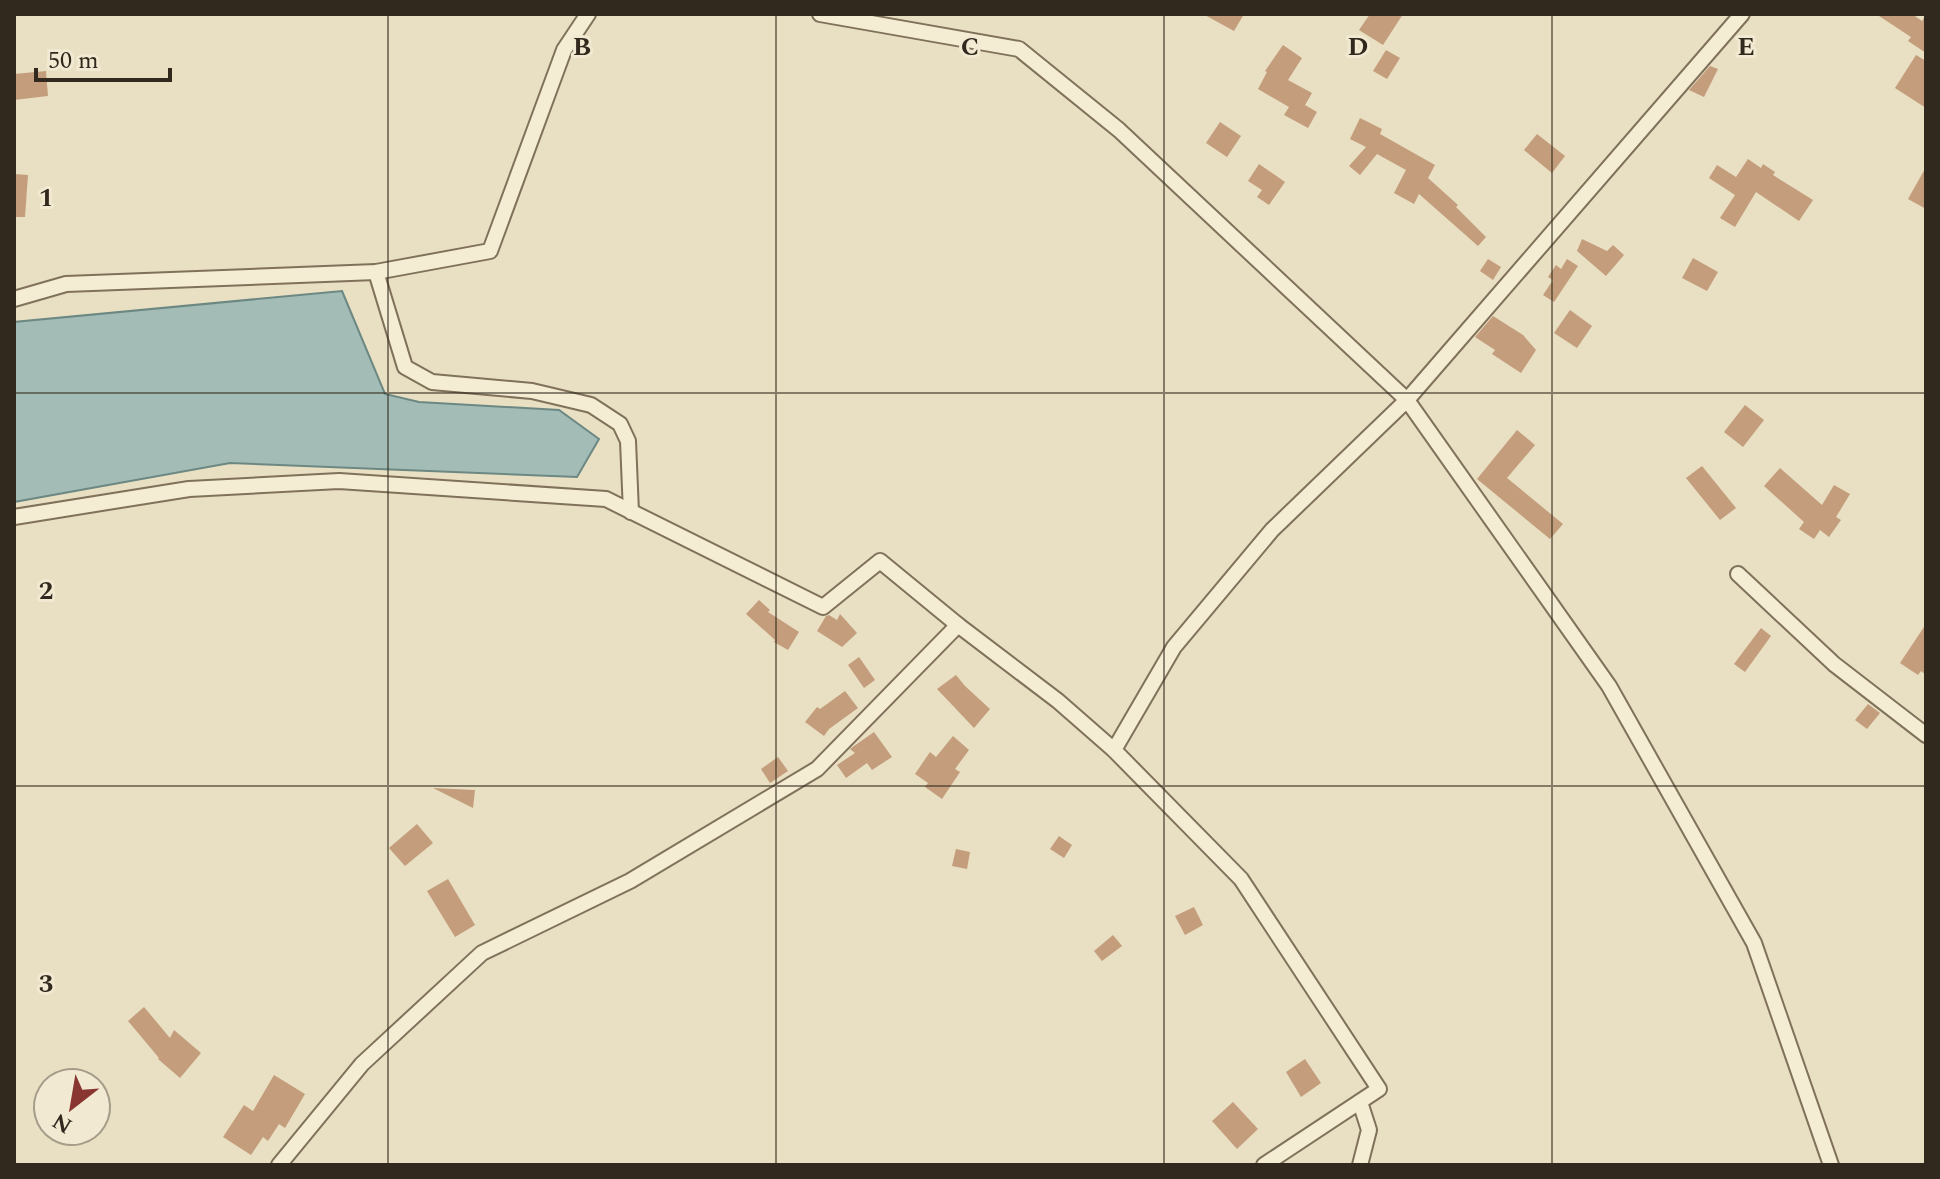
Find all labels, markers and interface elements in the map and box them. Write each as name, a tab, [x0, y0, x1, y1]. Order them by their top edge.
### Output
text: B	[573, 27, 591, 67]
text: C	[961, 27, 979, 67]
text: D	[1348, 27, 1368, 67]
text: E	[1737, 27, 1755, 67]
scale bar	[36, 32, 170, 82]
text: 50 m	[48, 43, 99, 79]
text: 1	[39, 178, 53, 218]
text: 2	[39, 571, 53, 611]
text: 3	[39, 964, 53, 1004]
north arrow	[32, 1067, 112, 1147]
text: N	[46, 1104, 79, 1142]

